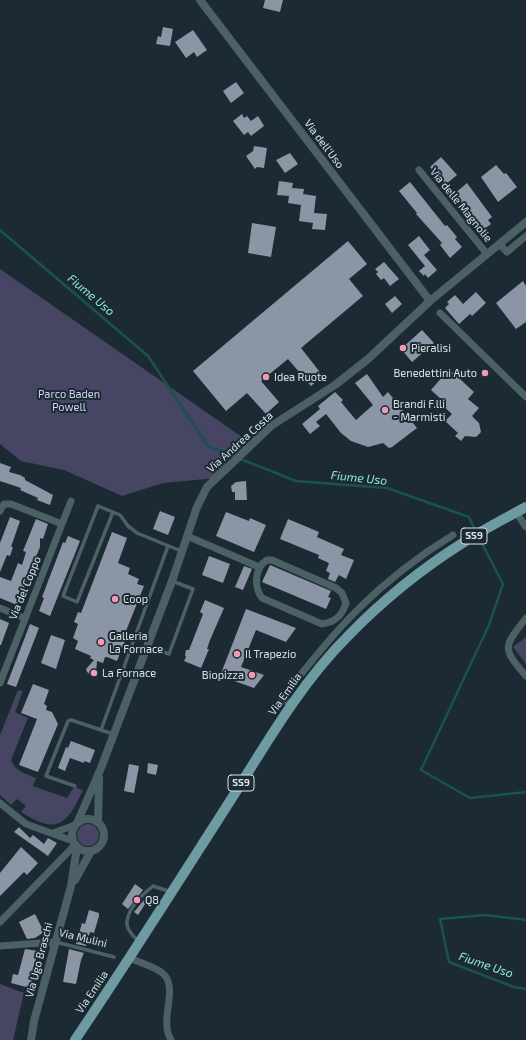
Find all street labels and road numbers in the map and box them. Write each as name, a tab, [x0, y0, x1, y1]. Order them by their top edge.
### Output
street label: Via dell'Uso	[301, 117, 347, 171]
street label: Via delle Magnolie	[427, 165, 495, 245]
street label: Via Andrea Costa	[204, 409, 276, 475]
road number: SS9	[461, 528, 487, 544]
street label: Via del Coppo	[6, 554, 44, 622]
street label: Via Emilia	[266, 670, 304, 718]
road number: SS9	[228, 775, 254, 791]
street label: Via Ugo Braschi	[23, 921, 55, 999]
street label: Via Mulini	[58, 926, 108, 950]
street label: Via Emilia	[73, 968, 111, 1016]

